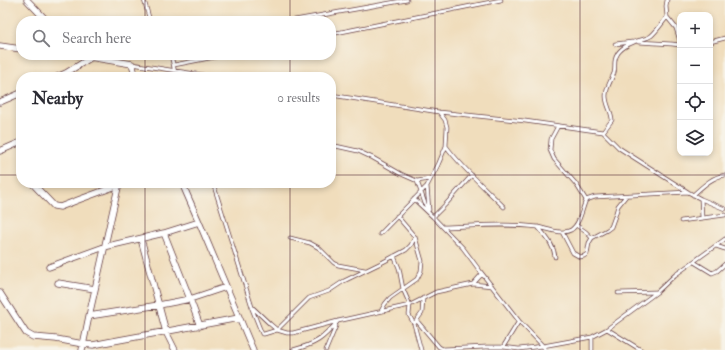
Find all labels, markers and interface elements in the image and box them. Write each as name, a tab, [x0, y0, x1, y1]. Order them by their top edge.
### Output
map controls	[677, 12, 713, 156]
button: +	[677, 12, 713, 48]
search box	[16, 16, 336, 60]
icon: search	[30, 27, 52, 49]
text: Search here	[62, 29, 131, 48]
button: −	[677, 48, 713, 84]
button: locate	[677, 84, 713, 120]
text: Nearby	[32, 88, 83, 109]
text: 0 results	[277, 90, 320, 106]
button: layers	[677, 120, 713, 156]

